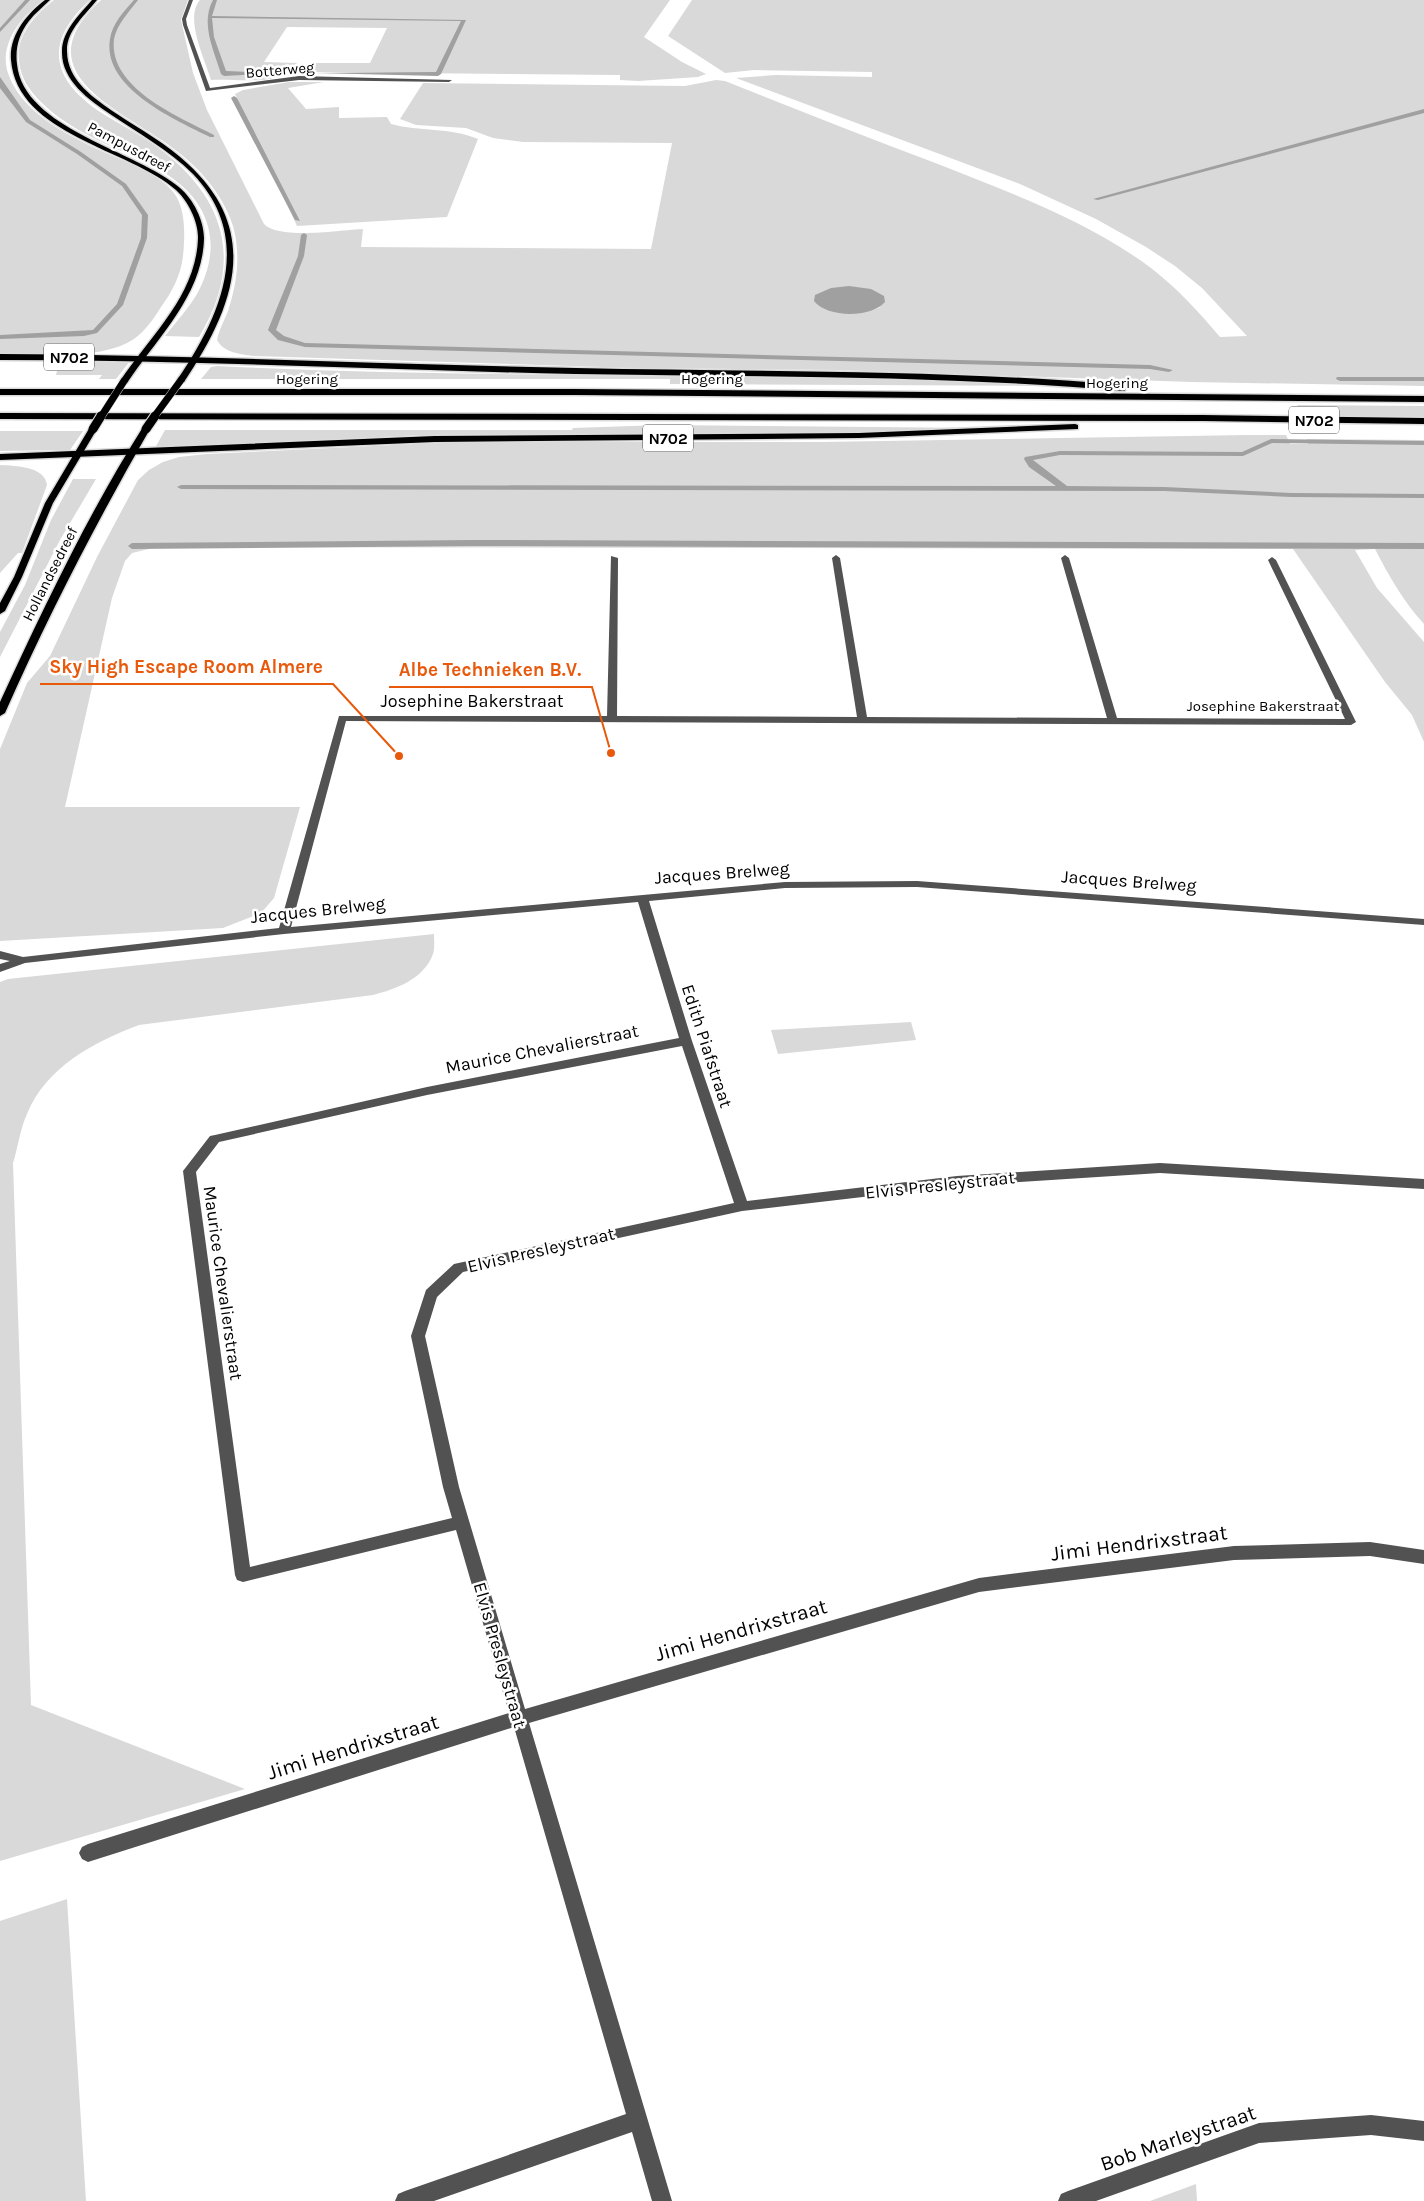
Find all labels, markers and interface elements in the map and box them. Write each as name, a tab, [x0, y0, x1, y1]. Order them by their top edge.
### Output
street label: Botterweg	[245, 58, 316, 82]
street label: Pampusdreef	[85, 118, 174, 177]
road number: N702	[44, 344, 94, 371]
street label: Hogering	[276, 370, 338, 388]
street label: Hogering	[681, 370, 743, 388]
street label: Hogering	[1086, 374, 1148, 392]
road number: N702	[1289, 406, 1339, 434]
road number: N702	[643, 424, 693, 452]
street label: Hollandsedreef	[19, 523, 82, 624]
callout: Sky High Escape Room Almere	[40, 650, 333, 684]
callout: Albe Technieken B.V.	[389, 653, 592, 687]
text: Sky High Escape Room Almere	[49, 656, 323, 678]
text: Albe Technieken B.V.	[399, 659, 581, 681]
street label: Josephine Bakerstraat	[380, 690, 564, 712]
street label: Josephine Bakerstraat	[1187, 697, 1340, 715]
street label: Jacques Brelweg	[654, 857, 790, 889]
street label: Jacques Brelweg	[1061, 865, 1197, 897]
street label: Jacques Brelweg	[250, 892, 386, 928]
street label: Edith Piafstraat	[677, 982, 737, 1111]
street label: Maurice Chevalierstraat	[444, 1019, 641, 1079]
street label: Elvis Presleystraat	[864, 1166, 1016, 1204]
street label: Maurice Chevalierstraat	[198, 1184, 248, 1382]
street label: Elvis Presleystraat	[465, 1222, 617, 1278]
street label: Jimi Hendrixstraat	[1049, 1520, 1229, 1566]
street label: Elvis Presleystraat	[469, 1580, 531, 1731]
street label: Jimi Hendrixstraat	[652, 1594, 830, 1666]
street label: Jimi Hendrixstraat	[265, 1710, 442, 1784]
street label: Bob Marleystraat	[1097, 2100, 1259, 2176]

